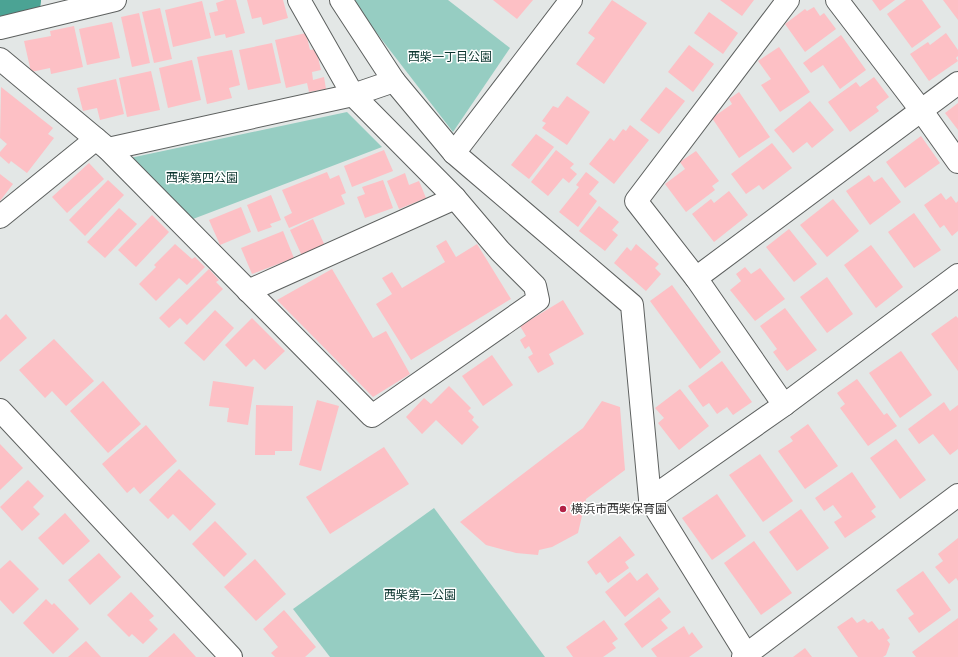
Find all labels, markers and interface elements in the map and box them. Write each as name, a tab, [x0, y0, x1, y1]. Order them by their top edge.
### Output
park label: 西柴一丁目公園	[408, 50, 492, 64]
park label: 西柴第四公園	[166, 171, 238, 185]
place label: 横浜市西柴保育園	[571, 502, 667, 516]
marker: 横浜市西柴保育園	[558, 504, 568, 514]
park label: 西柴第一公園	[384, 588, 456, 602]

